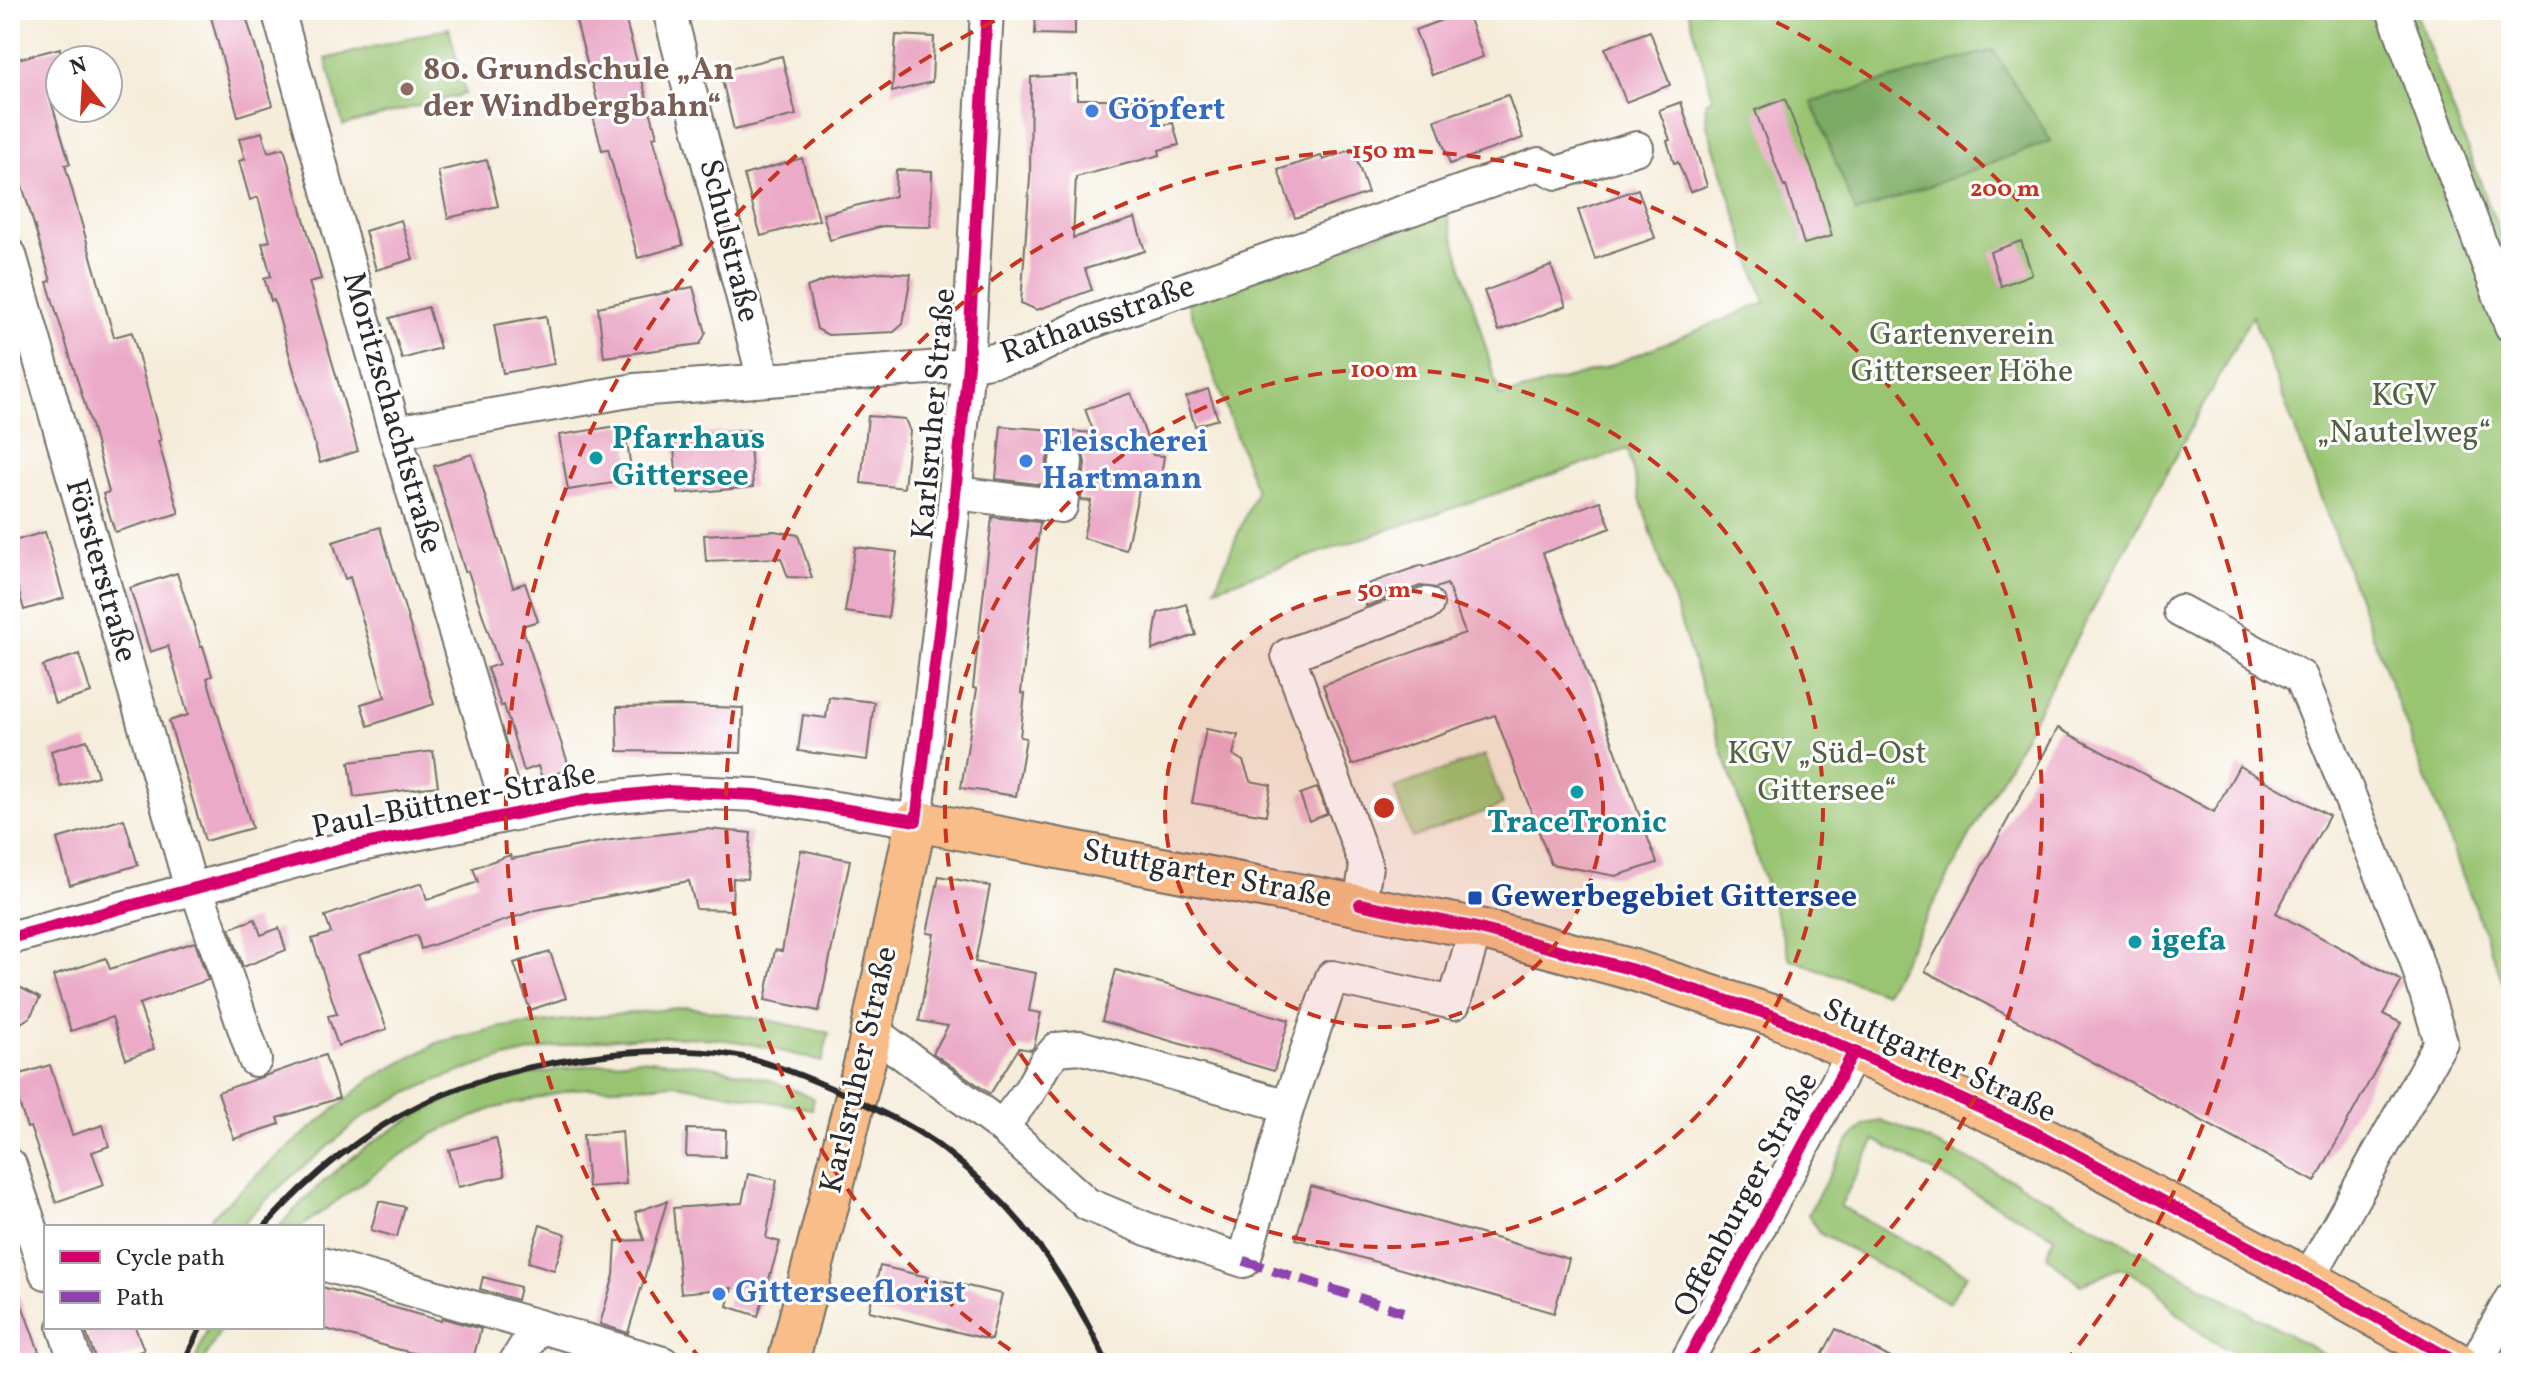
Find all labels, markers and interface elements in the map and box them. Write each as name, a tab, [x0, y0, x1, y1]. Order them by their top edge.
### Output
north arrow	[44, 44, 124, 124]
place label: 80. Grundschule „An der Windbergbahn“	[423, 49, 734, 130]
text: N	[66, 50, 91, 85]
marker: 80. Grundschule „An der Windbergbahn“	[398, 80, 416, 98]
place label: Göpfert	[1108, 89, 1225, 133]
marker: Göpfert	[1083, 102, 1101, 120]
text: 150 m	[1352, 135, 1416, 169]
street label: Schulstraße	[687, 155, 769, 327]
text: 200 m	[1970, 173, 2040, 207]
street label: Rathausstraße	[995, 265, 1201, 377]
street label: Moritzschachtstraße	[330, 267, 452, 559]
street label: Karlsruher Straße	[902, 286, 968, 542]
park label: Gartenverein Gitterseer Höhe	[1851, 314, 2073, 395]
text: 100 m	[1350, 354, 1418, 388]
park label: KGV „Nautelweg“	[2317, 375, 2491, 456]
place label: Pfarrhaus Gittersee	[612, 418, 765, 499]
place label: Fleischerei Hartmann	[1042, 421, 1208, 502]
marker: Pfarrhaus Gittersee	[587, 449, 605, 467]
marker: Fleischerei Hartmann	[1017, 452, 1035, 470]
street label: Försterstraße	[53, 474, 147, 668]
text: 50 m	[1357, 574, 1411, 608]
park label: KGV „Süd-Ost Gittersee“	[1727, 733, 1927, 814]
street label: Paul-Büttner-Straße	[308, 753, 600, 851]
marker: TraceTronic	[1568, 783, 1586, 801]
centre of rings	[1370, 794, 1398, 822]
place label: TraceTronic	[1487, 802, 1667, 846]
street label: Stuttgarter Straße	[1079, 829, 1335, 921]
place label: Gewerbegebiet Gittersee	[1491, 876, 1857, 920]
marker: Gewerbegebiet Gittersee	[1466, 889, 1484, 907]
place label: igefa	[2151, 920, 2226, 964]
marker: igefa	[2126, 933, 2144, 951]
street label: Karlsruher Straße	[810, 942, 910, 1198]
street label: Stuttgarter Straße	[1815, 989, 2063, 1135]
street label: Offenburger Straße	[1664, 1065, 1830, 1325]
legend	[44, 1225, 324, 1329]
text: Cycle path	[116, 1242, 225, 1276]
place label: Gitterseeflorist	[735, 1272, 966, 1316]
text: Path	[116, 1282, 164, 1316]
marker: Gitterseeflorist	[710, 1285, 728, 1303]

